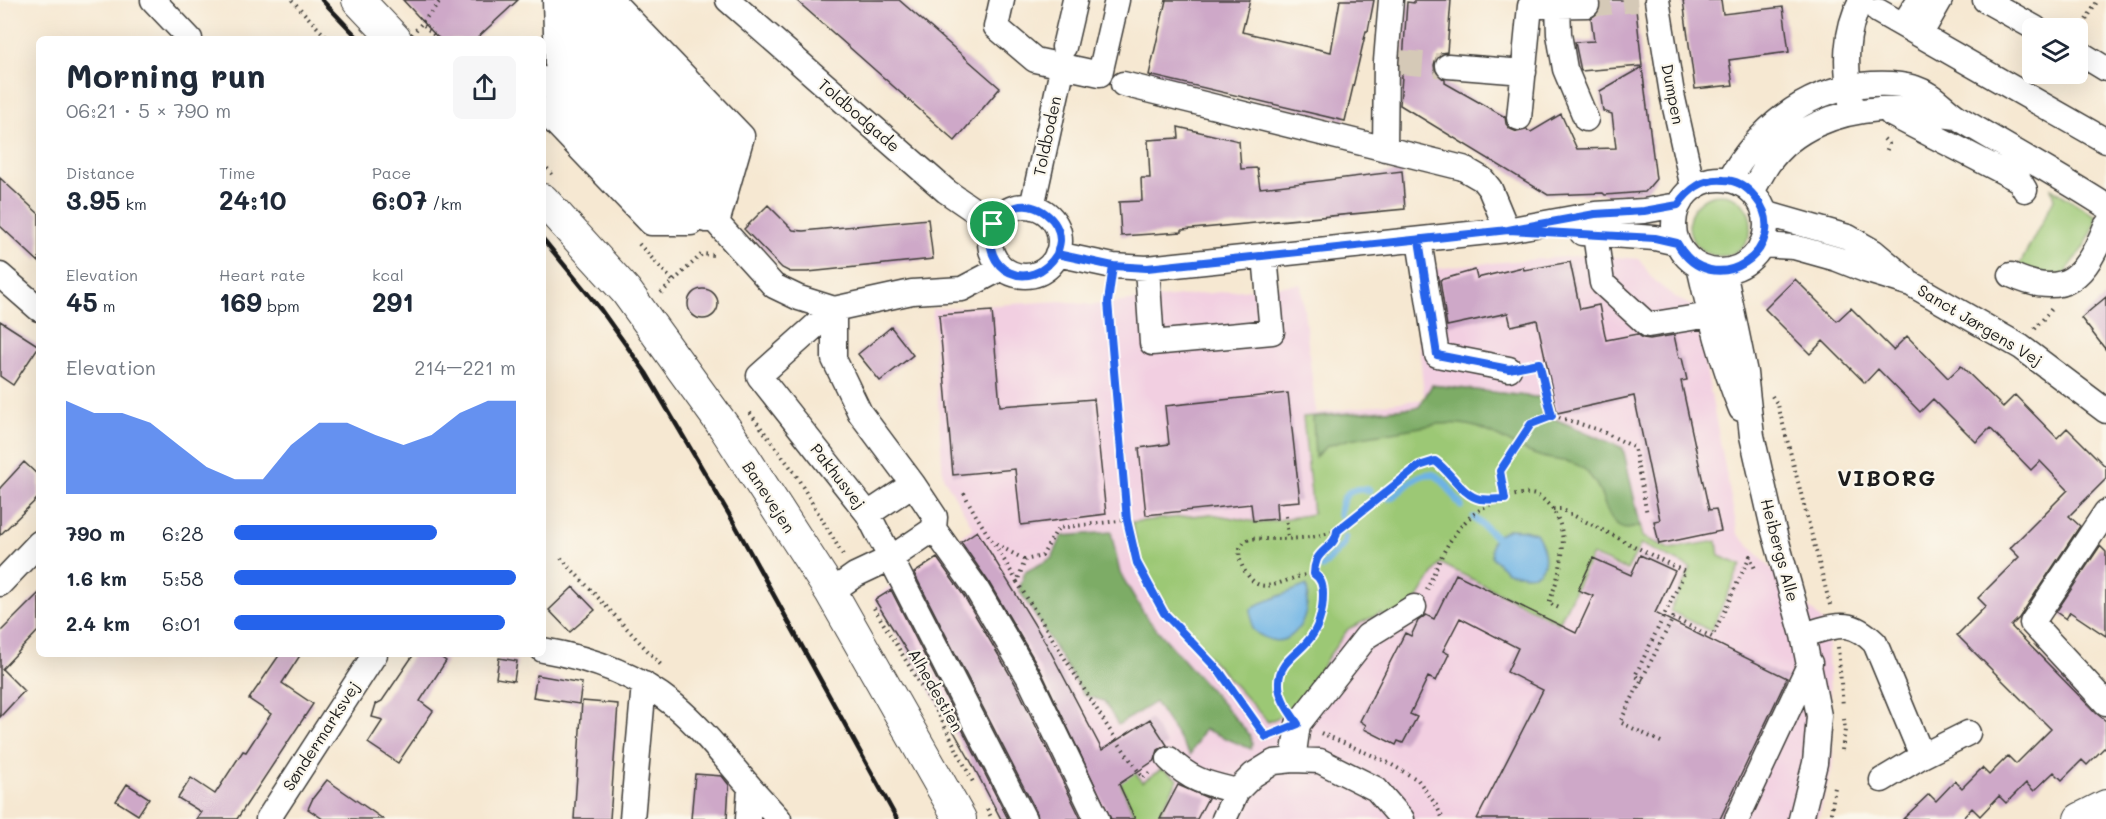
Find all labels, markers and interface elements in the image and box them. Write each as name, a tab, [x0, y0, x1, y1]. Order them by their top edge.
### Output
map controls	[2022, 18, 2088, 84]
button: layers	[2022, 18, 2088, 84]
text: Morning run	[66, 53, 266, 96]
button: share	[453, 56, 516, 119]
street label: Dumpen	[1657, 62, 1690, 126]
street label: Toldbodgade	[814, 73, 905, 156]
street label: Toldboden	[1028, 94, 1065, 178]
text: 06:21 · 5 × 790 m	[66, 97, 231, 123]
text: Distance	[66, 162, 135, 183]
text: Time	[219, 162, 255, 183]
text: Pace	[372, 162, 411, 183]
text: 3.95	[66, 183, 120, 217]
text: 24:10	[219, 183, 287, 217]
text: 6:07	[372, 183, 427, 217]
text: km	[120, 193, 147, 214]
text: /km	[427, 193, 462, 214]
pin	[967, 198, 1018, 249]
icon: arrive	[976, 207, 1009, 240]
text: Elevation	[66, 264, 138, 285]
text: Heart rate	[219, 264, 305, 285]
text: kcal	[372, 264, 404, 285]
street label: Sanct Jørgens Vej	[1914, 279, 2047, 370]
text: 45	[66, 285, 98, 319]
text: 169	[219, 285, 262, 319]
text: 291	[372, 285, 414, 319]
text: m	[98, 295, 116, 316]
text: bpm	[262, 295, 300, 316]
text: Elevation	[66, 354, 156, 380]
text: 214–221 m	[414, 354, 516, 380]
street label: Pakhusvej	[806, 439, 871, 513]
street label: Banevejen	[739, 457, 800, 536]
district label: VIBORG	[1837, 463, 1937, 492]
street label: Heibergs Alle	[1757, 496, 1804, 604]
text: 790 m	[66, 520, 125, 546]
text: 6:28	[162, 520, 204, 546]
text: 1.6 km	[66, 565, 127, 591]
text: 5:58	[162, 565, 204, 591]
text: 2.4 km	[66, 610, 130, 636]
text: 6:01	[162, 610, 202, 636]
street label: Alhedestien	[904, 644, 969, 735]
street label: Søndermarksvej	[277, 677, 364, 794]

